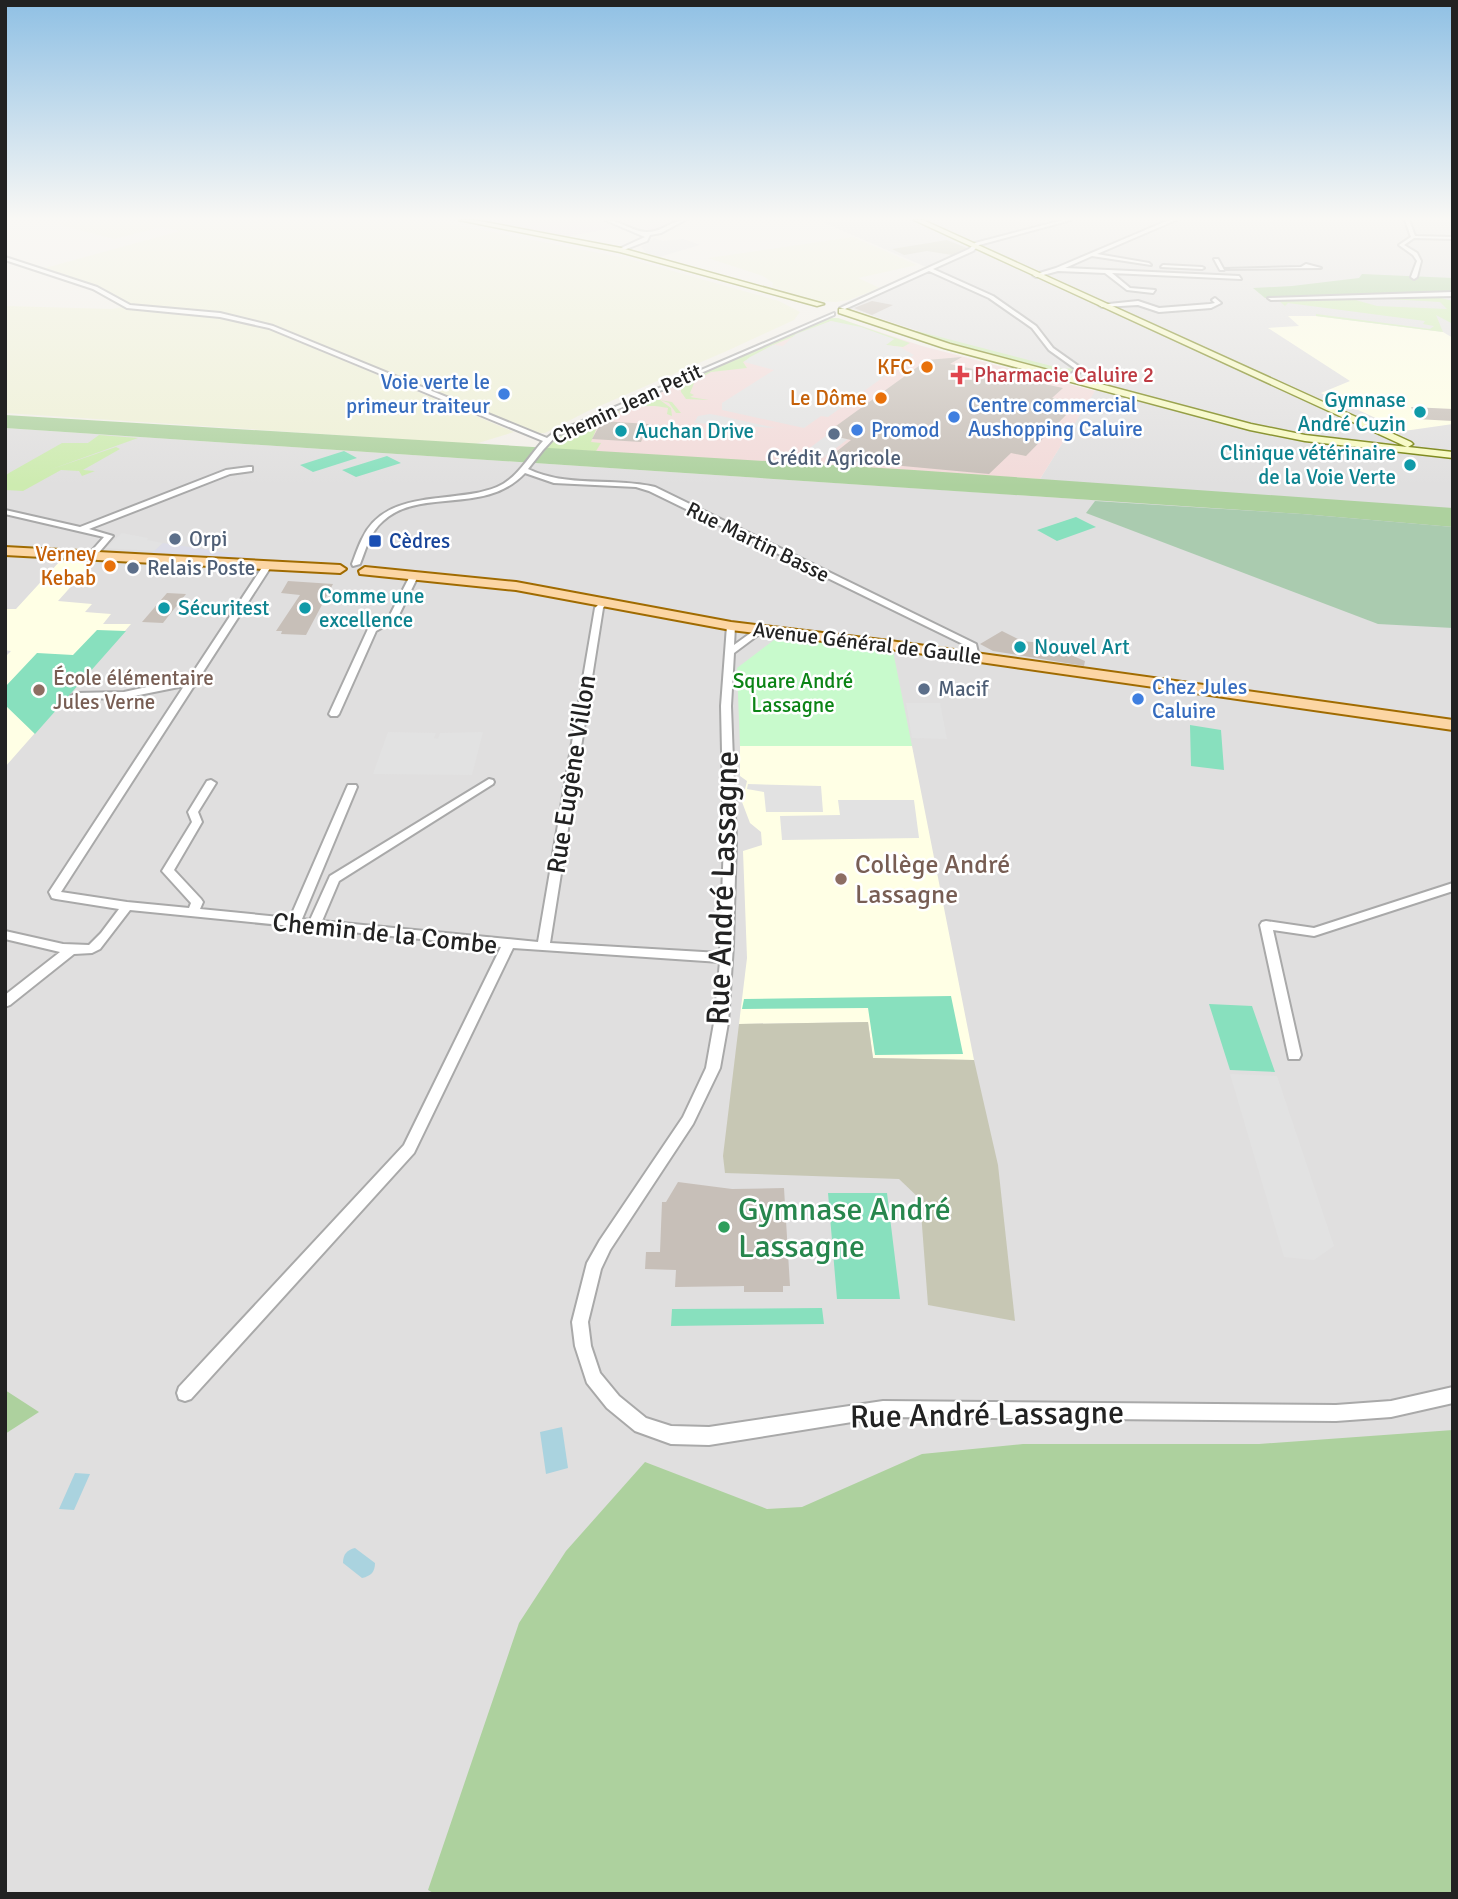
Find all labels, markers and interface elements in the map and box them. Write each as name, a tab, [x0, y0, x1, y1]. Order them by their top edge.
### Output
place label: KFC	[877, 354, 913, 380]
street label: Chemin Jean Petit	[548, 358, 706, 450]
marker: KFC	[919, 359, 935, 375]
place label: Pharmacie Caluire 2	[974, 362, 1154, 388]
marker: Pharmacie Caluire 2	[952, 367, 968, 383]
place label: Voie verte le primeur traiteur	[346, 369, 490, 419]
place label: Le Dôme	[790, 385, 867, 411]
marker: Voie verte le primeur traiteur	[496, 386, 512, 402]
place label: Gymnase André Cuzin	[1298, 387, 1406, 437]
marker: Le Dôme	[873, 390, 889, 406]
place label: Centre commercial Aushopping Caluire	[968, 392, 1143, 442]
marker: Gymnase André Cuzin	[1412, 404, 1428, 420]
marker: Centre commercial Aushopping Caluire	[946, 409, 962, 425]
place label: Promod	[871, 417, 940, 443]
place label: Auchan Drive	[635, 418, 754, 444]
marker: Promod	[849, 422, 865, 438]
marker: Auchan Drive	[613, 423, 629, 439]
marker: Crédit Agricole	[826, 426, 842, 442]
place label: Clinique vétérinaire de la Voie Verte	[1220, 440, 1396, 490]
place label: Crédit Agricole	[767, 445, 901, 471]
marker: Clinique vétérinaire de la Voie Verte	[1402, 457, 1418, 473]
street label: Rue Martin Basse	[682, 496, 834, 588]
place label: Orpi	[189, 526, 227, 552]
place label: Cèdres	[389, 528, 450, 554]
marker: Orpi	[167, 531, 183, 547]
marker: Cèdres	[367, 533, 383, 549]
place label: Verney Kebab	[35, 541, 96, 591]
place label: Relais Poste	[147, 555, 255, 581]
marker: Verney Kebab	[102, 558, 118, 574]
marker: Relais Poste	[125, 560, 141, 576]
place label: Comme une excellence	[319, 583, 425, 633]
place label: Sécuritest	[178, 595, 269, 621]
marker: Sécuritest	[156, 600, 172, 616]
marker: Comme une excellence	[297, 600, 313, 616]
street label: Avenue Général de Gaulle	[751, 616, 983, 670]
place label: Nouvel Art	[1034, 634, 1130, 660]
marker: Nouvel Art	[1012, 639, 1028, 655]
place label: École élémentaire Jules Verne	[53, 665, 214, 715]
park label: Square André Lassagne	[733, 668, 853, 718]
street label: Rue Eugène Villon	[540, 673, 603, 876]
place label: Chez Jules Caluire	[1152, 674, 1247, 724]
place label: Macif	[938, 676, 989, 702]
marker: Macif	[916, 681, 932, 697]
marker: École élémentaire Jules Verne	[31, 682, 47, 698]
marker: Chez Jules Caluire	[1130, 691, 1146, 707]
street label: Rue André Lassagne	[698, 750, 747, 1026]
place label: Collège André Lassagne	[855, 849, 1010, 911]
marker: Collège André Lassagne	[833, 871, 849, 887]
street label: Chemin de la Combe	[271, 906, 499, 962]
place label: Gymnase André Lassagne	[738, 1190, 951, 1266]
marker: Gymnase André Lassagne	[716, 1219, 732, 1235]
street label: Rue André Lassagne	[850, 1393, 1124, 1436]

